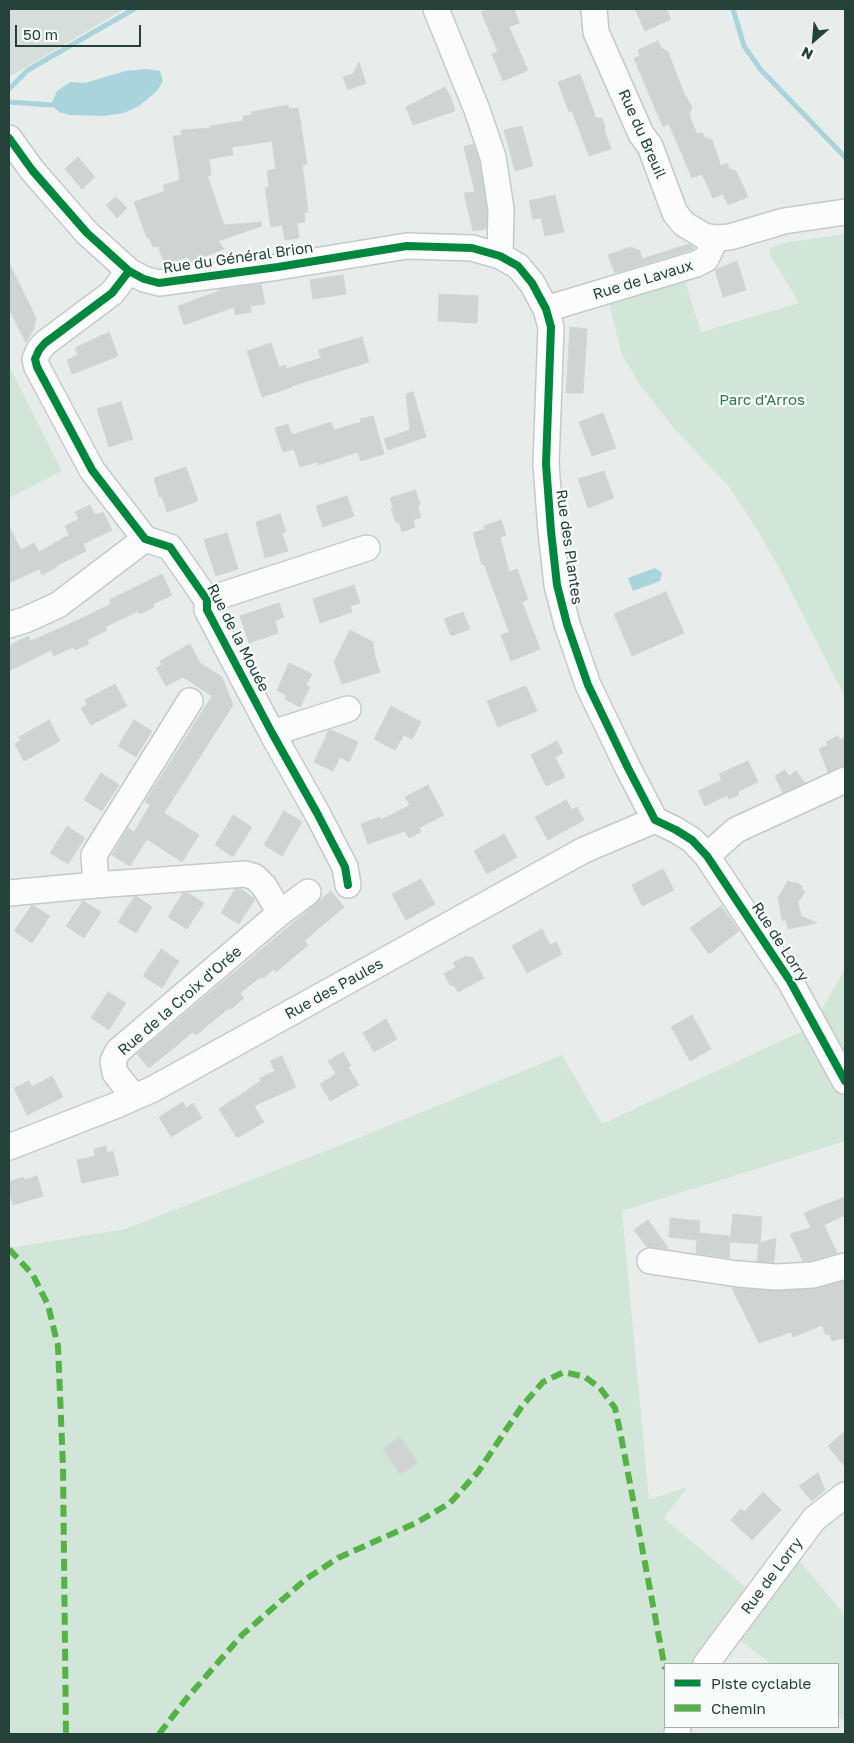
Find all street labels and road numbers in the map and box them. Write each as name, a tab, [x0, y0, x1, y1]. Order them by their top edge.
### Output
street label: Rue du Breuil	[614, 87, 670, 181]
street label: Rue du Général Brion	[162, 239, 314, 277]
street label: Rue de Lavaux	[591, 256, 695, 304]
street label: Rue des Plantes	[552, 488, 586, 606]
street label: Rue de la Mouée	[203, 581, 273, 695]
street label: Rue de Lorry	[748, 899, 812, 985]
street label: Rue de la Croix d'Orée	[115, 942, 245, 1060]
street label: Rue des Paules	[282, 955, 386, 1023]
street label: Rue de Lorry	[737, 1534, 807, 1618]

